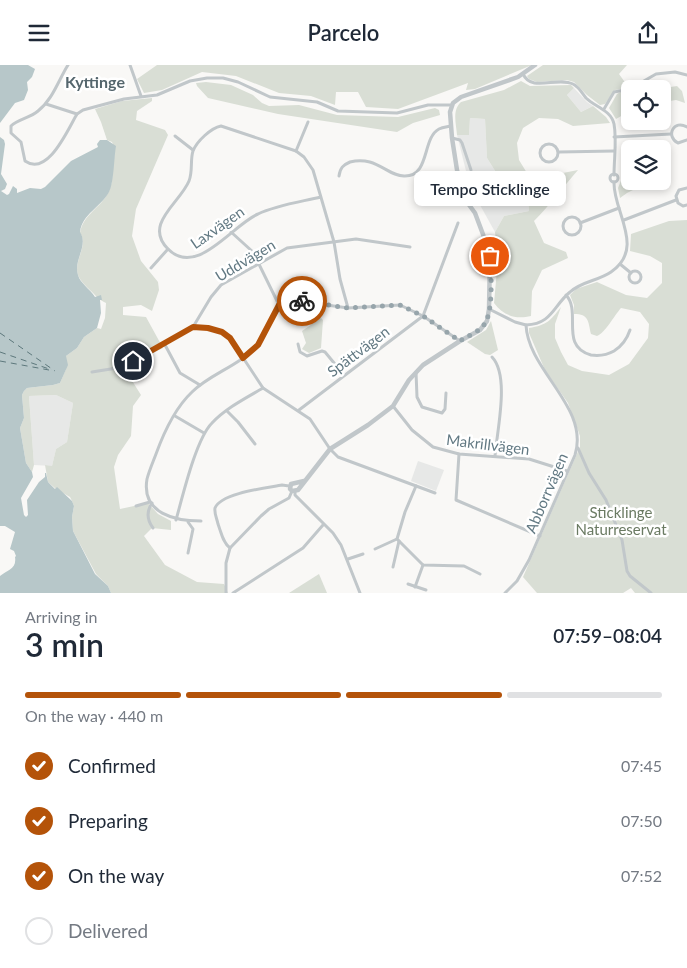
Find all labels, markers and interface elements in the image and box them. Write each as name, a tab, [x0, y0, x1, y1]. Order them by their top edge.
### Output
icon: menu	[25, 19, 53, 47]
text: Parcelo	[308, 19, 379, 46]
icon: share	[634, 19, 662, 47]
district label: Kyttinge	[65, 72, 125, 91]
map controls	[621, 80, 671, 190]
button: locate	[621, 80, 671, 130]
button: layers	[621, 140, 671, 190]
callout: Tempo Sticklinge	[414, 171, 566, 206]
text: Tempo Sticklinge	[430, 179, 550, 198]
street label: Laxvägen	[187, 202, 247, 252]
street label: Uddvägen	[212, 235, 278, 285]
pin	[469, 235, 511, 277]
icon: bag	[476, 242, 504, 270]
courier	[277, 276, 327, 326]
icon: bike	[288, 287, 316, 315]
street label: Spättvägen	[323, 322, 393, 380]
pin	[112, 340, 154, 382]
icon: home	[119, 347, 147, 375]
street label: Makrillvägen	[445, 430, 531, 458]
street label: Abborrvägen	[521, 450, 571, 536]
park label: Sticklinge Naturreservat	[575, 503, 667, 538]
text: Arriving in	[25, 607, 98, 626]
text: 07:59–08:04	[553, 624, 662, 647]
text: 3 min	[25, 625, 104, 664]
text: On the way · 440 m	[25, 706, 163, 725]
icon: check	[25, 752, 53, 780]
text: Confirmed	[68, 754, 156, 777]
text: 07:45	[621, 756, 662, 775]
icon: check	[25, 807, 53, 835]
text: Preparing	[68, 809, 148, 832]
text: 07:50	[621, 811, 662, 830]
icon: check	[25, 862, 53, 890]
text: On the way	[68, 864, 164, 887]
text: 07:52	[621, 866, 662, 885]
text: Delivered	[68, 919, 148, 942]

